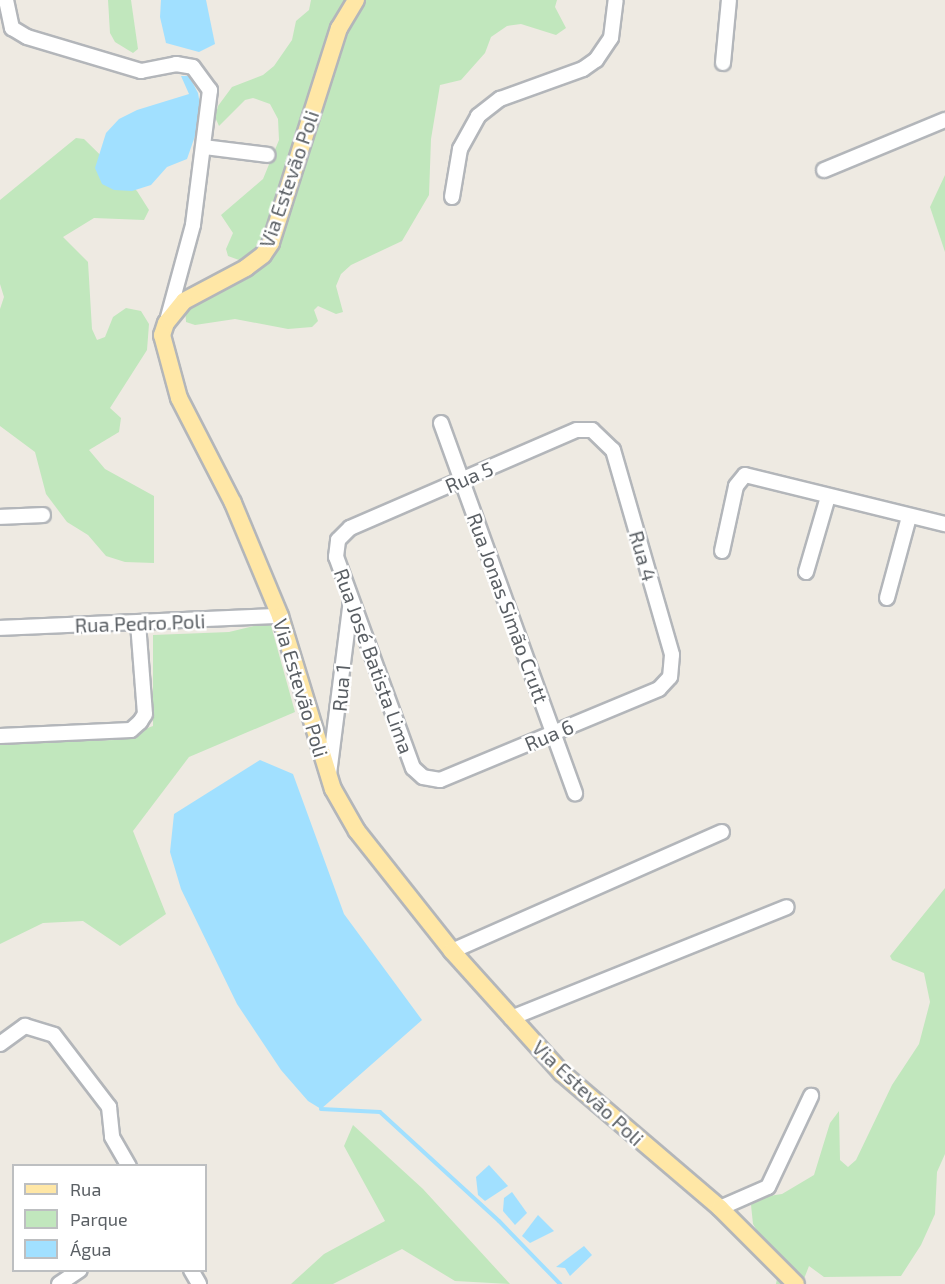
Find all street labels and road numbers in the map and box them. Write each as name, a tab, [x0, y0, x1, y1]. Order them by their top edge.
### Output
street label: Via Estevão Poli	[254, 107, 324, 251]
street label: Rua 5	[441, 456, 497, 498]
street label: Rua Jonas Simão Crutt	[462, 509, 554, 707]
street label: Rua 4	[624, 528, 662, 584]
street label: Rua José Batista Lima	[329, 565, 419, 757]
street label: Rua Pedro Poli	[74, 609, 206, 637]
street label: Via Estevão Poli	[269, 616, 333, 760]
street label: Rua 1	[327, 663, 355, 713]
street label: Rua 6	[521, 714, 577, 756]
street label: Via Estevão Poli	[527, 1035, 649, 1151]

